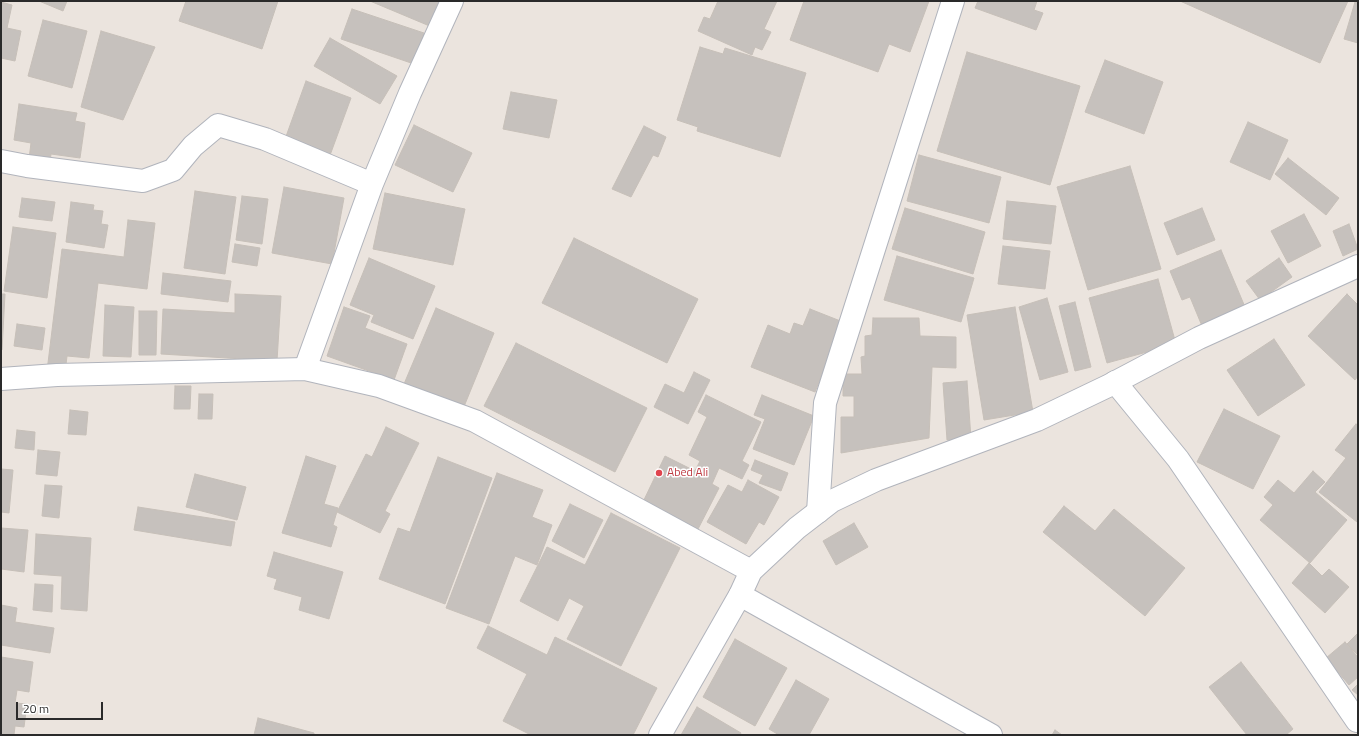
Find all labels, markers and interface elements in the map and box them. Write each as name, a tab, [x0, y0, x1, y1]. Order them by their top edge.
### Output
place label: Abed Ali	[667, 466, 708, 480]
marker: Abed Ali	[654, 468, 664, 478]
scale bar	[18, 694, 105, 720]
text: 20 m	[23, 699, 49, 718]

